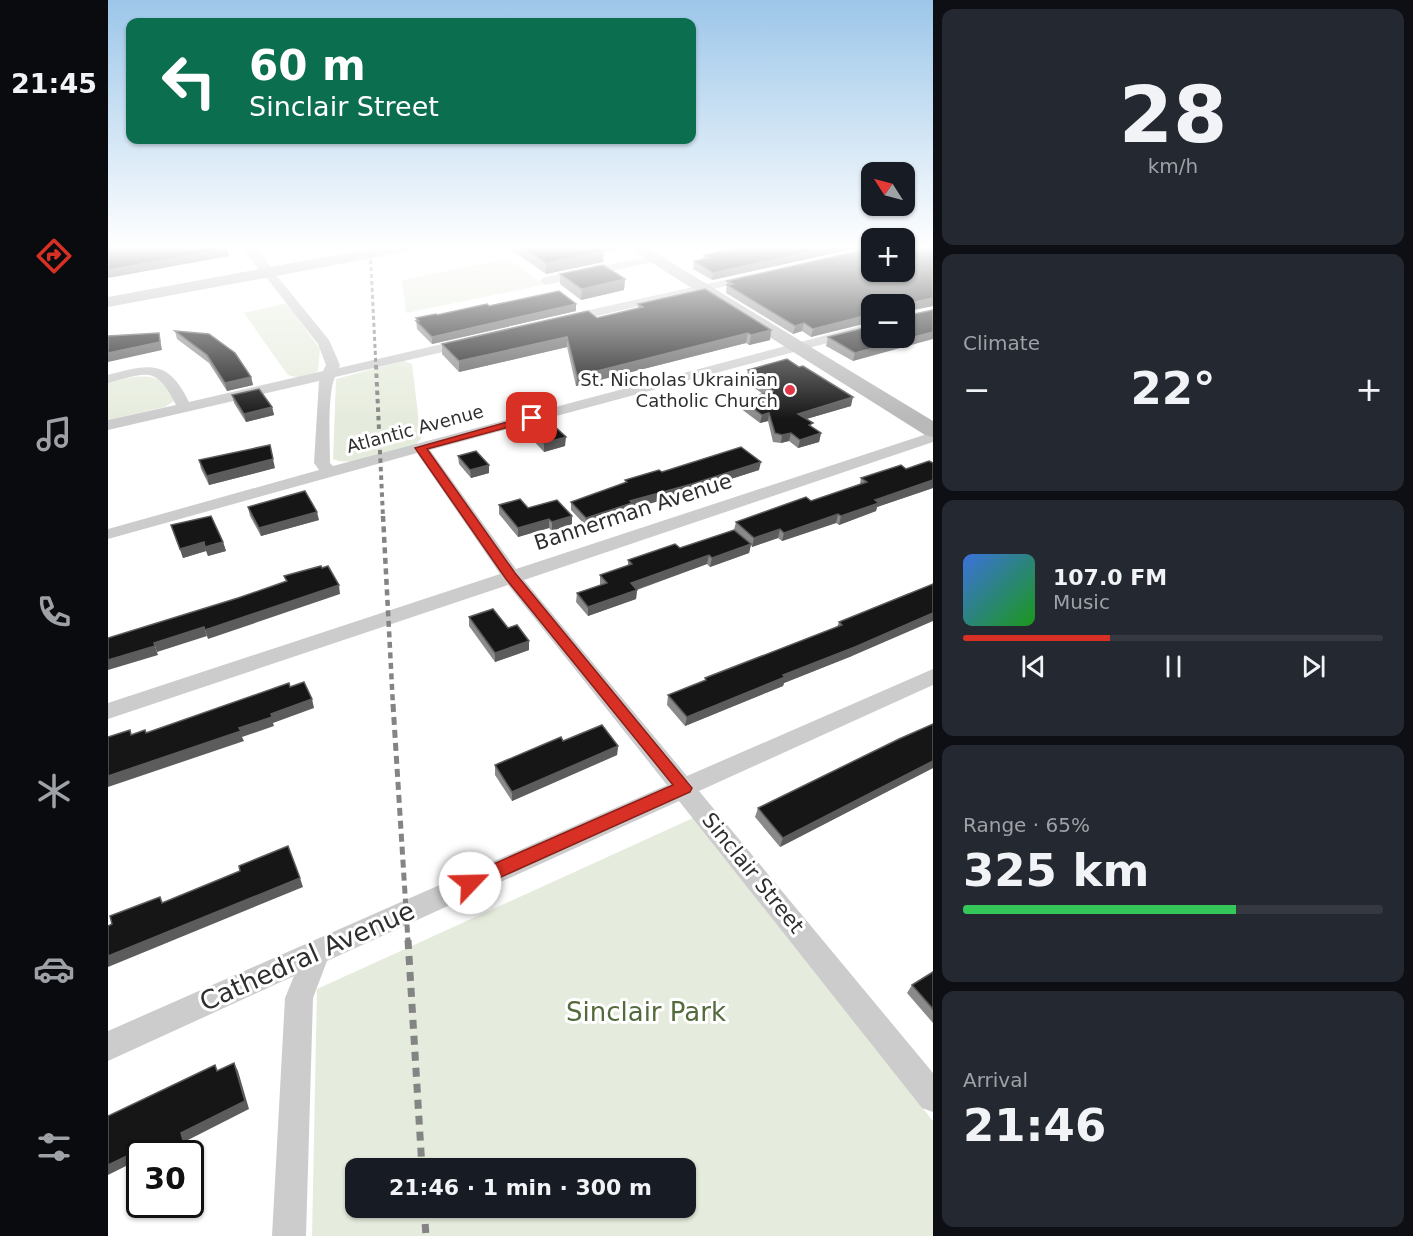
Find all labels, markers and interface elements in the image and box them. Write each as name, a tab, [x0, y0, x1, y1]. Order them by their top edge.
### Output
text: 60 m	[249, 41, 366, 90]
icon: left	[150, 42, 228, 120]
text: 21:45	[11, 68, 97, 99]
text: 28	[1119, 70, 1227, 160]
text: Sinclair Street	[249, 91, 439, 122]
text: km/h	[1148, 154, 1198, 178]
north arrow	[861, 162, 915, 216]
map controls	[861, 162, 915, 348]
button: +	[861, 228, 915, 282]
icon: directions	[33, 235, 75, 277]
button: −	[861, 294, 915, 348]
text: Climate	[963, 331, 1040, 355]
text: 22°	[1130, 362, 1216, 415]
place label: St. Nicholas Ukrainian Catholic Church	[580, 369, 778, 411]
text: −	[963, 370, 991, 409]
text: +	[1355, 370, 1383, 409]
marker: St. Nicholas Ukrainian Catholic Church	[783, 383, 797, 397]
pin	[506, 392, 557, 443]
street label: Atlantic Avenue	[344, 400, 486, 457]
icon: arrive	[515, 401, 548, 434]
icon: music	[33, 413, 75, 455]
street label: Bannerman Avenue	[531, 469, 735, 555]
text: 107.0 FM	[1053, 565, 1167, 590]
text: Music	[1053, 590, 1110, 614]
icon: phone	[33, 591, 75, 633]
icon: previous	[1017, 650, 1050, 683]
icon: pause	[1157, 650, 1190, 683]
icon: next	[1297, 650, 1330, 683]
icon: climate	[33, 770, 75, 812]
street label: Sinclair Street	[697, 808, 809, 938]
text: Range · 65%	[963, 813, 1090, 837]
text: 325 km	[963, 844, 1149, 897]
position arrow	[438, 851, 502, 915]
street label: Cathedral Avenue	[195, 895, 419, 1017]
icon: car	[33, 948, 75, 990]
park label: Sinclair Park	[566, 997, 726, 1027]
text: Arrival	[963, 1068, 1028, 1092]
text: 21:46	[963, 1099, 1106, 1152]
icon: filters	[33, 1126, 75, 1168]
speed limit sign: 30	[126, 1140, 204, 1218]
text: 21:46 · 1 min · 300 m	[389, 1175, 652, 1200]

